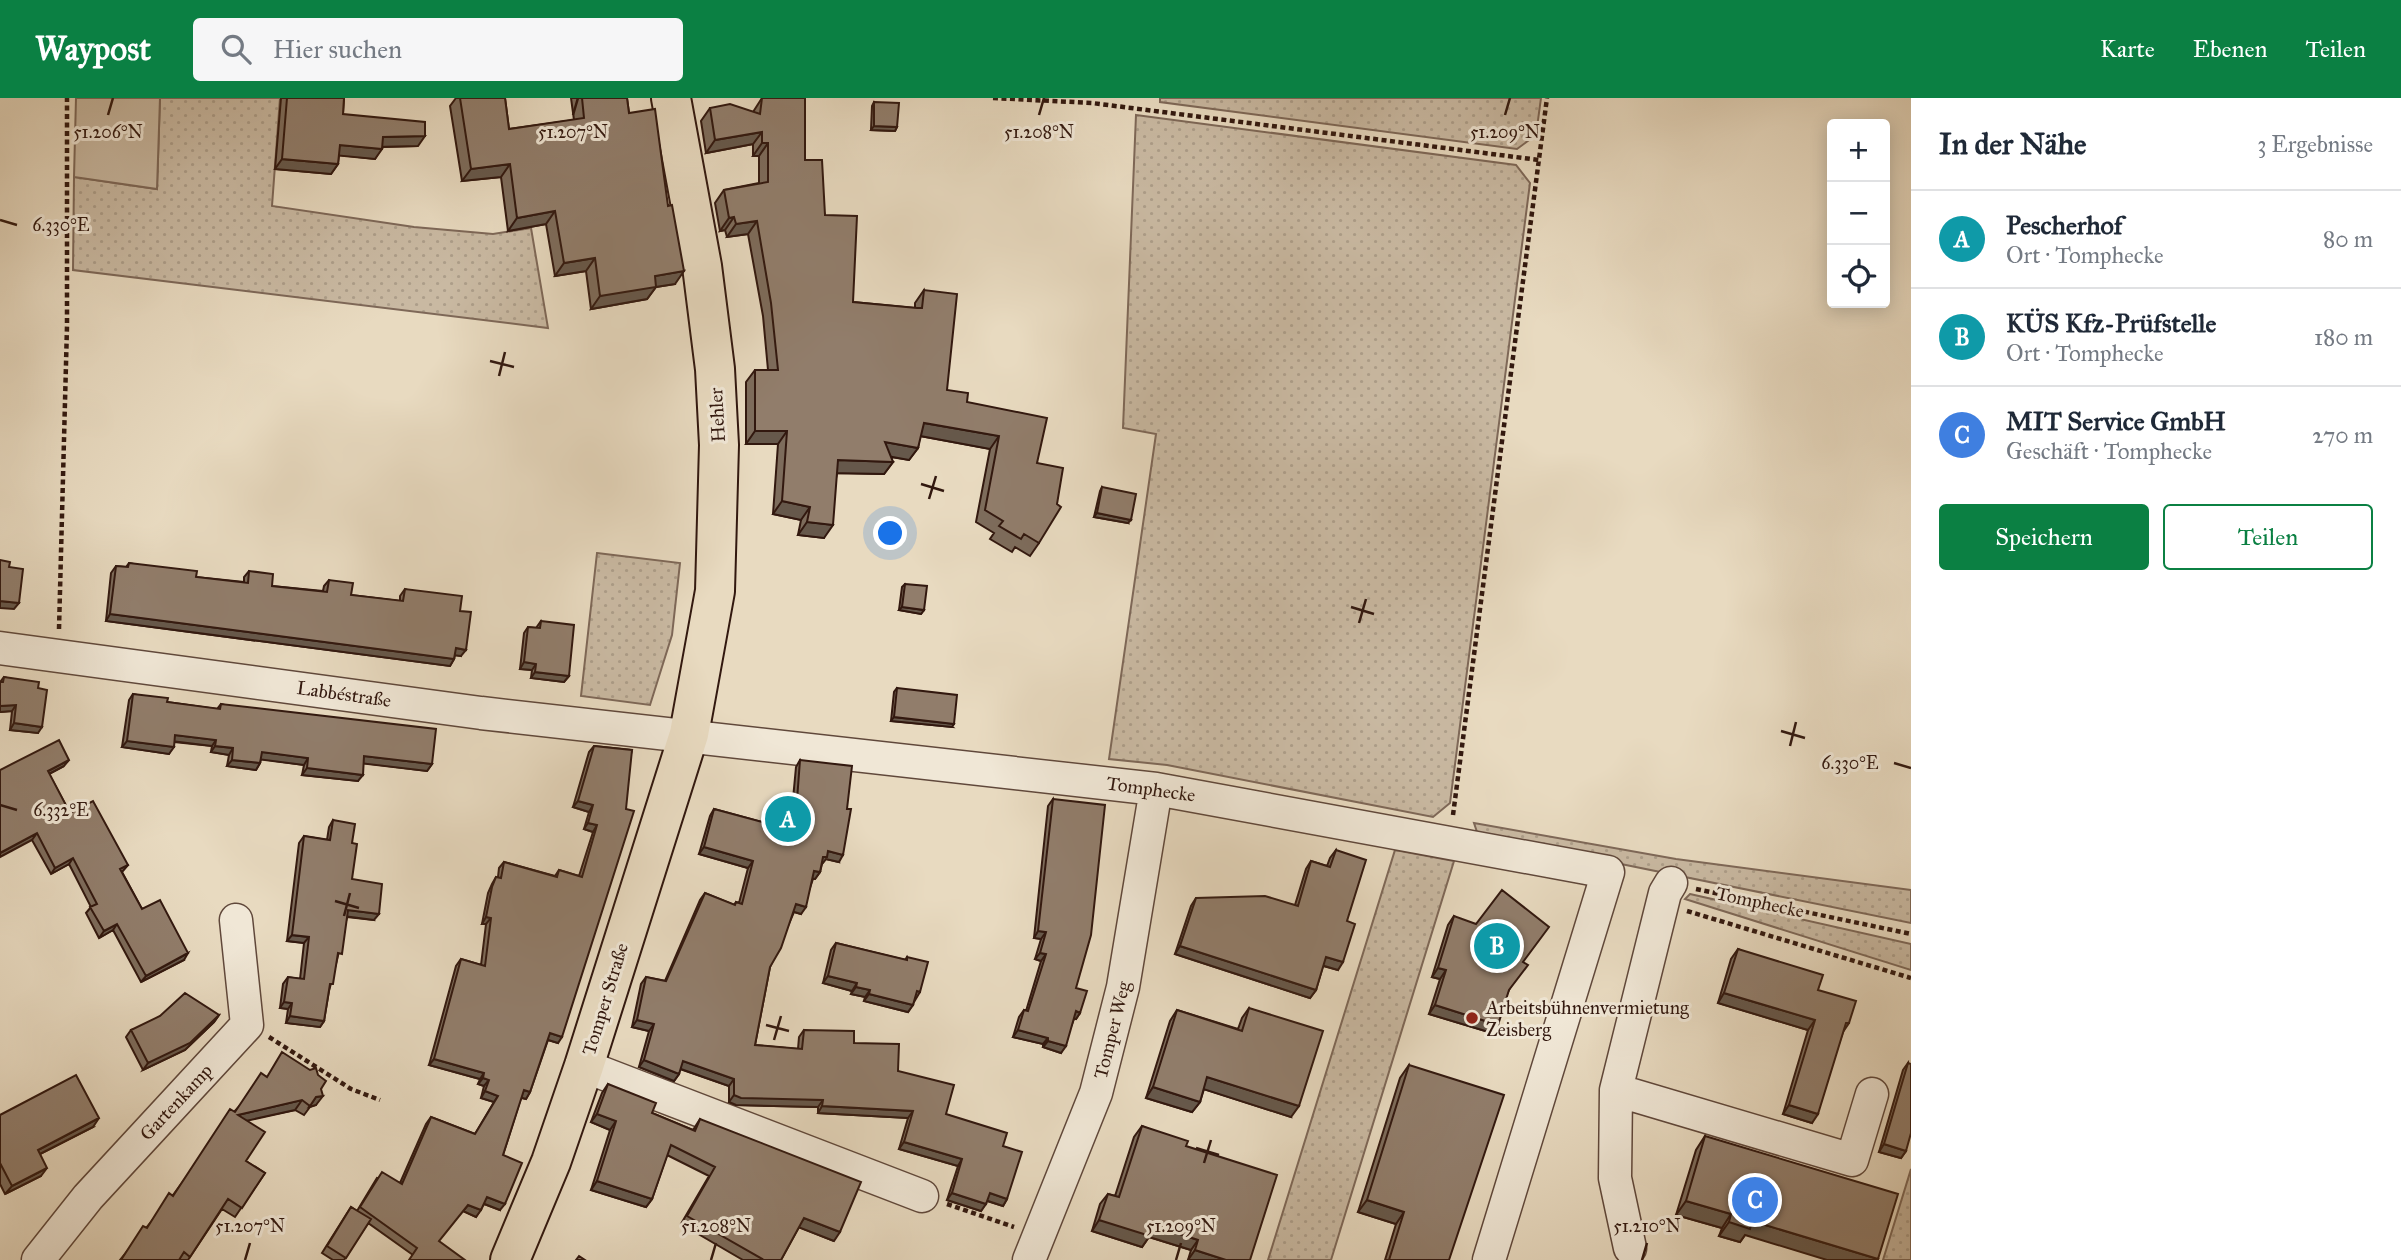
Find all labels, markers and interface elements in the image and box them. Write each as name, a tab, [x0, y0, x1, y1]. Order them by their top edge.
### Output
search box	[193, 18, 683, 81]
text: Waypost	[35, 29, 151, 69]
icon: search	[217, 30, 255, 68]
text: Hier suchen	[273, 33, 402, 65]
text: Karte	[2100, 34, 2155, 64]
text: Ebenen	[2193, 34, 2268, 64]
text: Teilen	[2306, 34, 2366, 64]
map controls	[1827, 119, 1890, 308]
button: +	[1827, 119, 1890, 182]
text: 51.206°N	[73, 121, 143, 143]
text: 51.207°N	[538, 121, 608, 143]
text: 51.208°N	[1004, 121, 1074, 143]
text: 51.209°N	[1470, 121, 1540, 143]
text: In der Nähe	[1939, 126, 2087, 162]
text: 3 Ergebnisse	[2257, 130, 2373, 158]
button: −	[1827, 182, 1890, 245]
text: Pescherhof	[2006, 209, 2123, 241]
text: 6.330°E	[32, 214, 90, 236]
text: A	[1954, 225, 1970, 253]
text: 80 m	[2323, 225, 2373, 253]
text: Ort · Tomphecke	[2006, 241, 2164, 269]
button: locate	[1827, 245, 1890, 308]
text: KÜS Kfz-Prüfstelle	[2006, 307, 2216, 339]
text: B	[1954, 323, 1970, 351]
text: 180 m	[2314, 323, 2373, 351]
text: Ort · Tomphecke	[2006, 339, 2164, 367]
street label: Hehler	[704, 386, 730, 443]
text: MIT Service GmbH	[2006, 405, 2226, 437]
text: C	[1954, 421, 1970, 449]
text: 270 m	[2312, 421, 2373, 449]
text: Geschäft · Tomphecke	[2006, 437, 2212, 465]
button: Speichern	[1939, 504, 2149, 570]
button: Teilen	[2163, 504, 2373, 570]
your location	[873, 516, 907, 550]
street label: Labbéstraße	[295, 676, 393, 712]
text: 6.330°E	[1821, 752, 1879, 774]
street label: Tomphecke	[1105, 771, 1197, 807]
pin: A	[765, 793, 811, 845]
text: 6.332°E	[33, 799, 89, 821]
street label: Tomphecke	[1714, 881, 1806, 923]
pin: B	[1474, 920, 1520, 972]
street label: Tomper Straße	[577, 940, 633, 1058]
street label: Tomper Weg	[1089, 979, 1136, 1081]
place label: Arbeitsbühnenvermietung Zeisberg	[1485, 996, 1689, 1042]
marker: Arbeitsbühnenvermietung Zeisberg	[1464, 1010, 1480, 1026]
street label: Gartenkamp	[135, 1059, 217, 1145]
pin: C	[1732, 1174, 1778, 1226]
text: 51.207°N	[215, 1215, 285, 1237]
text: 51.208°N	[681, 1215, 751, 1237]
text: 51.209°N	[1146, 1215, 1216, 1237]
text: 51.210°N	[1613, 1215, 1681, 1237]

